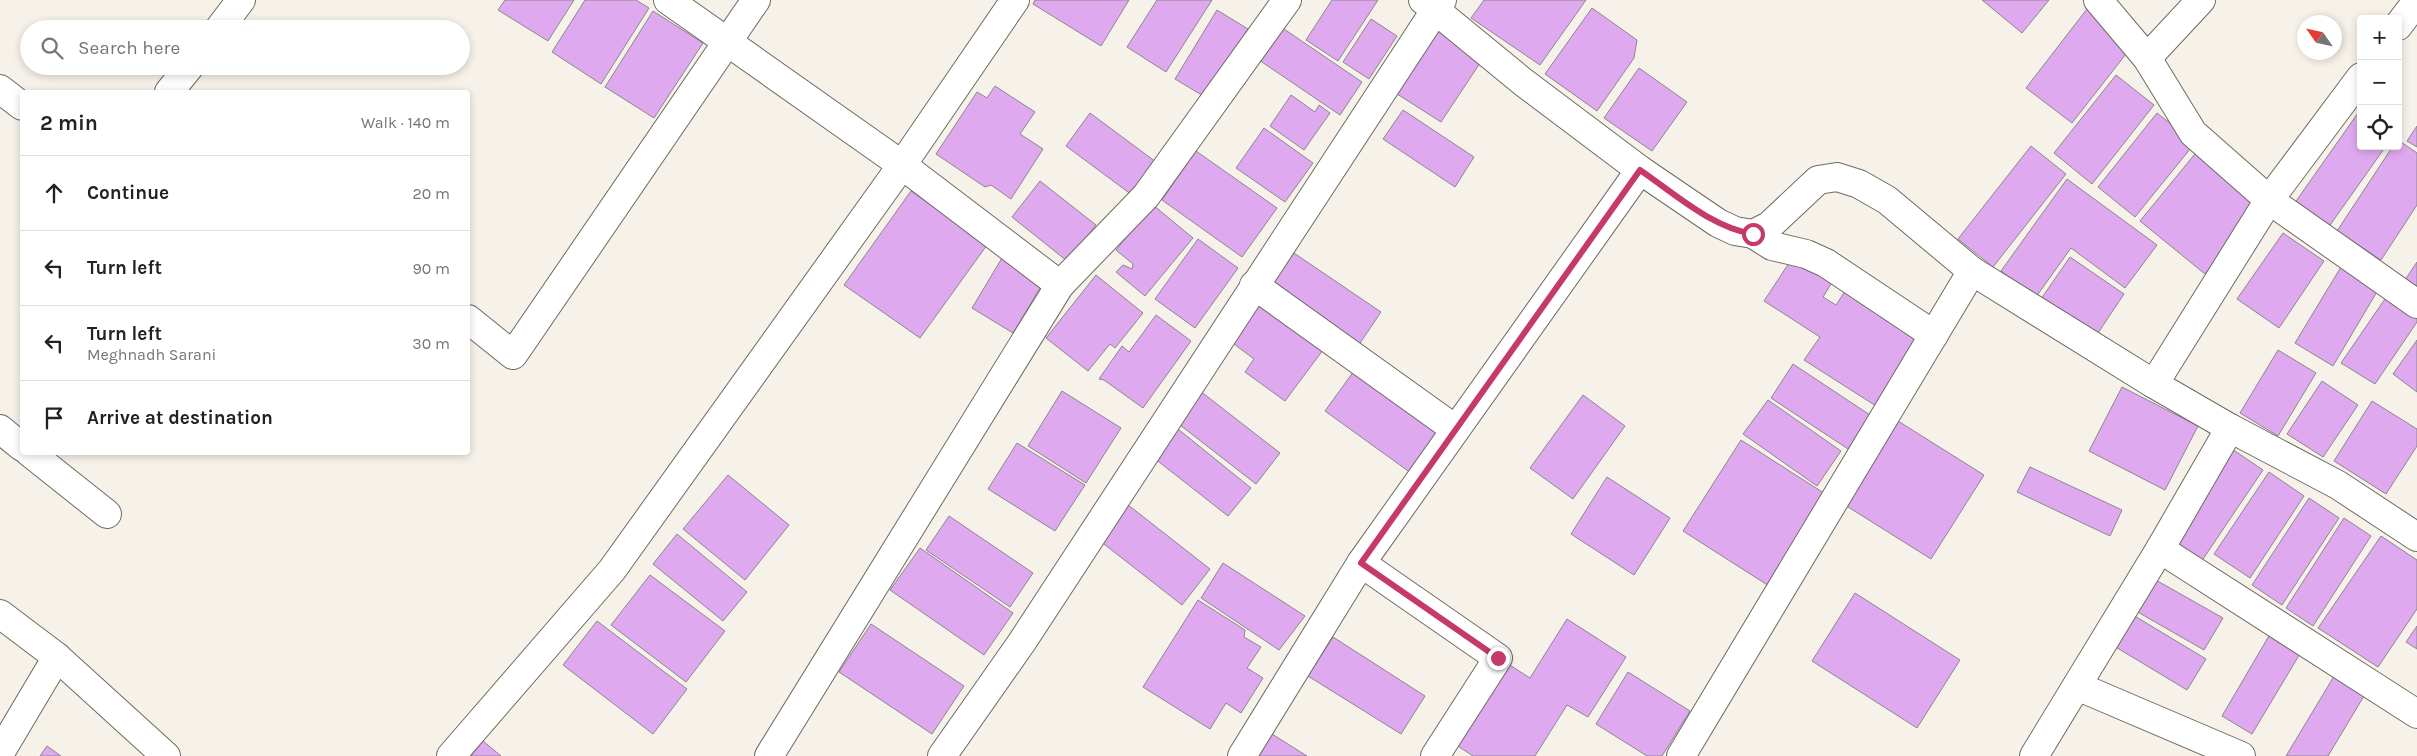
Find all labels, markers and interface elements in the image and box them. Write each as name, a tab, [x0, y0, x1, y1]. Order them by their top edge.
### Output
north arrow	[2297, 15, 2342, 60]
map controls	[2357, 15, 2402, 150]
button: +	[2357, 15, 2402, 60]
search box	[20, 20, 470, 75]
icon: search	[38, 34, 66, 62]
text: Search here	[78, 37, 180, 59]
button: −	[2357, 60, 2402, 105]
button: locate	[2357, 105, 2402, 150]
text: 2 min	[40, 111, 98, 135]
text: Walk · 140 m	[361, 113, 450, 132]
icon: ahead	[40, 179, 68, 207]
text: Continue	[87, 182, 169, 204]
text: 20 m	[412, 184, 450, 203]
route start	[1742, 223, 1765, 246]
icon: left	[40, 254, 68, 282]
text: Turn left	[87, 257, 162, 279]
text: 90 m	[412, 259, 450, 278]
text: Turn left	[87, 323, 162, 345]
icon: left	[40, 329, 68, 357]
text: 30 m	[412, 334, 450, 353]
text: Meghnadh Sarani	[87, 345, 216, 364]
icon: arrive	[40, 404, 68, 432]
text: Arrive at destination	[87, 407, 273, 429]
route end	[1487, 647, 1510, 670]

